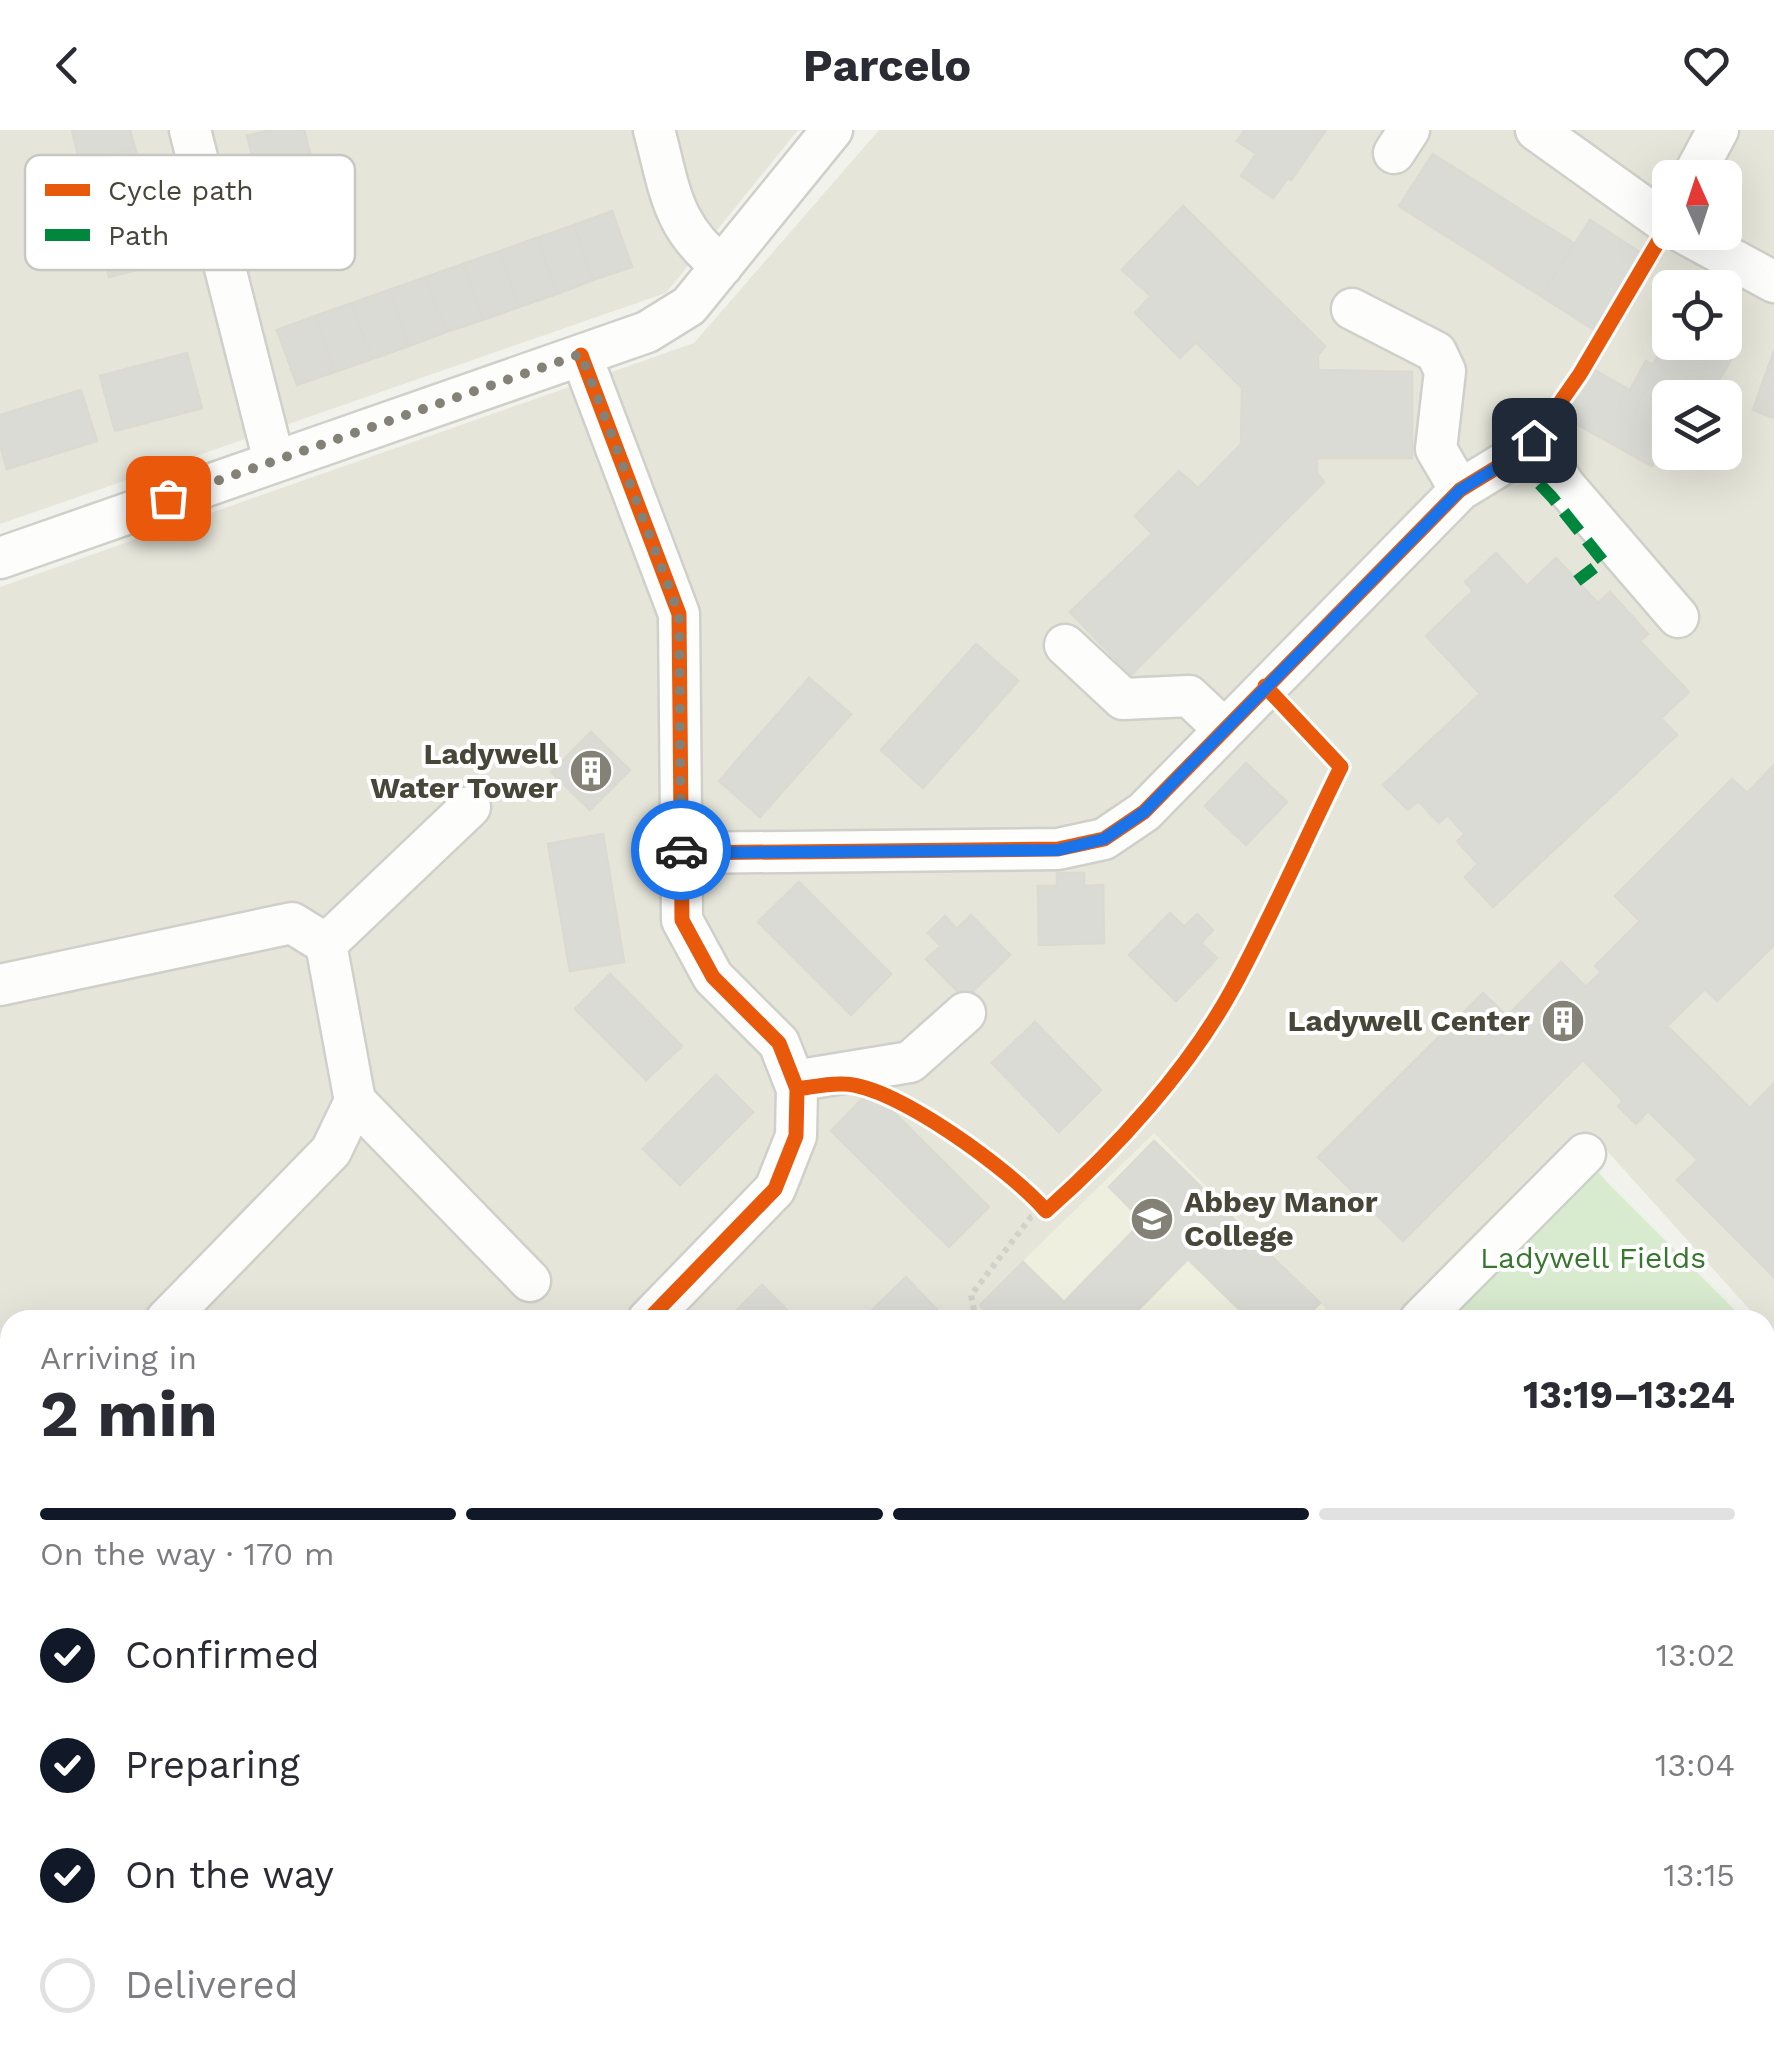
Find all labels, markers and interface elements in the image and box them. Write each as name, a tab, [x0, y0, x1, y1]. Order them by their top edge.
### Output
icon: back	[40, 38, 95, 93]
icon: heart	[1679, 38, 1734, 93]
text: Parcelo	[803, 39, 971, 92]
legend	[25, 155, 355, 270]
north arrow	[1652, 160, 1742, 250]
map controls	[1652, 160, 1742, 470]
text: Cycle path	[108, 174, 254, 207]
text: Path	[108, 219, 169, 252]
button: locate	[1652, 270, 1742, 360]
button: layers	[1652, 380, 1742, 470]
pin	[1492, 398, 1577, 483]
icon: home	[1507, 413, 1562, 468]
pin	[126, 456, 211, 541]
icon: bag	[141, 471, 196, 526]
place label: Ladywell Water Tower	[370, 736, 558, 805]
building icon: Ladywell Water Tower	[568, 748, 614, 794]
courier	[631, 800, 731, 900]
icon: car	[654, 823, 709, 878]
building icon: Ladywell Center	[1540, 998, 1586, 1044]
place label: Ladywell Center	[1288, 1003, 1530, 1038]
place label: Abbey Manor College	[1184, 1184, 1378, 1253]
school or university icon: Abbey Manor College	[1129, 1196, 1175, 1242]
park label: Ladywell Fields	[1480, 1240, 1706, 1275]
text: Arriving in	[40, 1339, 197, 1377]
text: 13:19–13:24	[1523, 1373, 1735, 1417]
text: 2 min	[40, 1376, 218, 1452]
text: On the way · 170 m	[40, 1535, 335, 1573]
icon: check	[40, 1628, 95, 1683]
text: Confirmed	[125, 1633, 320, 1677]
text: 13:02	[1656, 1636, 1735, 1674]
icon: check	[40, 1738, 95, 1793]
text: Preparing	[125, 1743, 300, 1787]
text: 13:04	[1655, 1746, 1735, 1784]
icon: check	[40, 1848, 95, 1903]
text: On the way	[125, 1853, 334, 1897]
text: 13:15	[1663, 1856, 1735, 1894]
text: Delivered	[125, 1963, 298, 2007]

